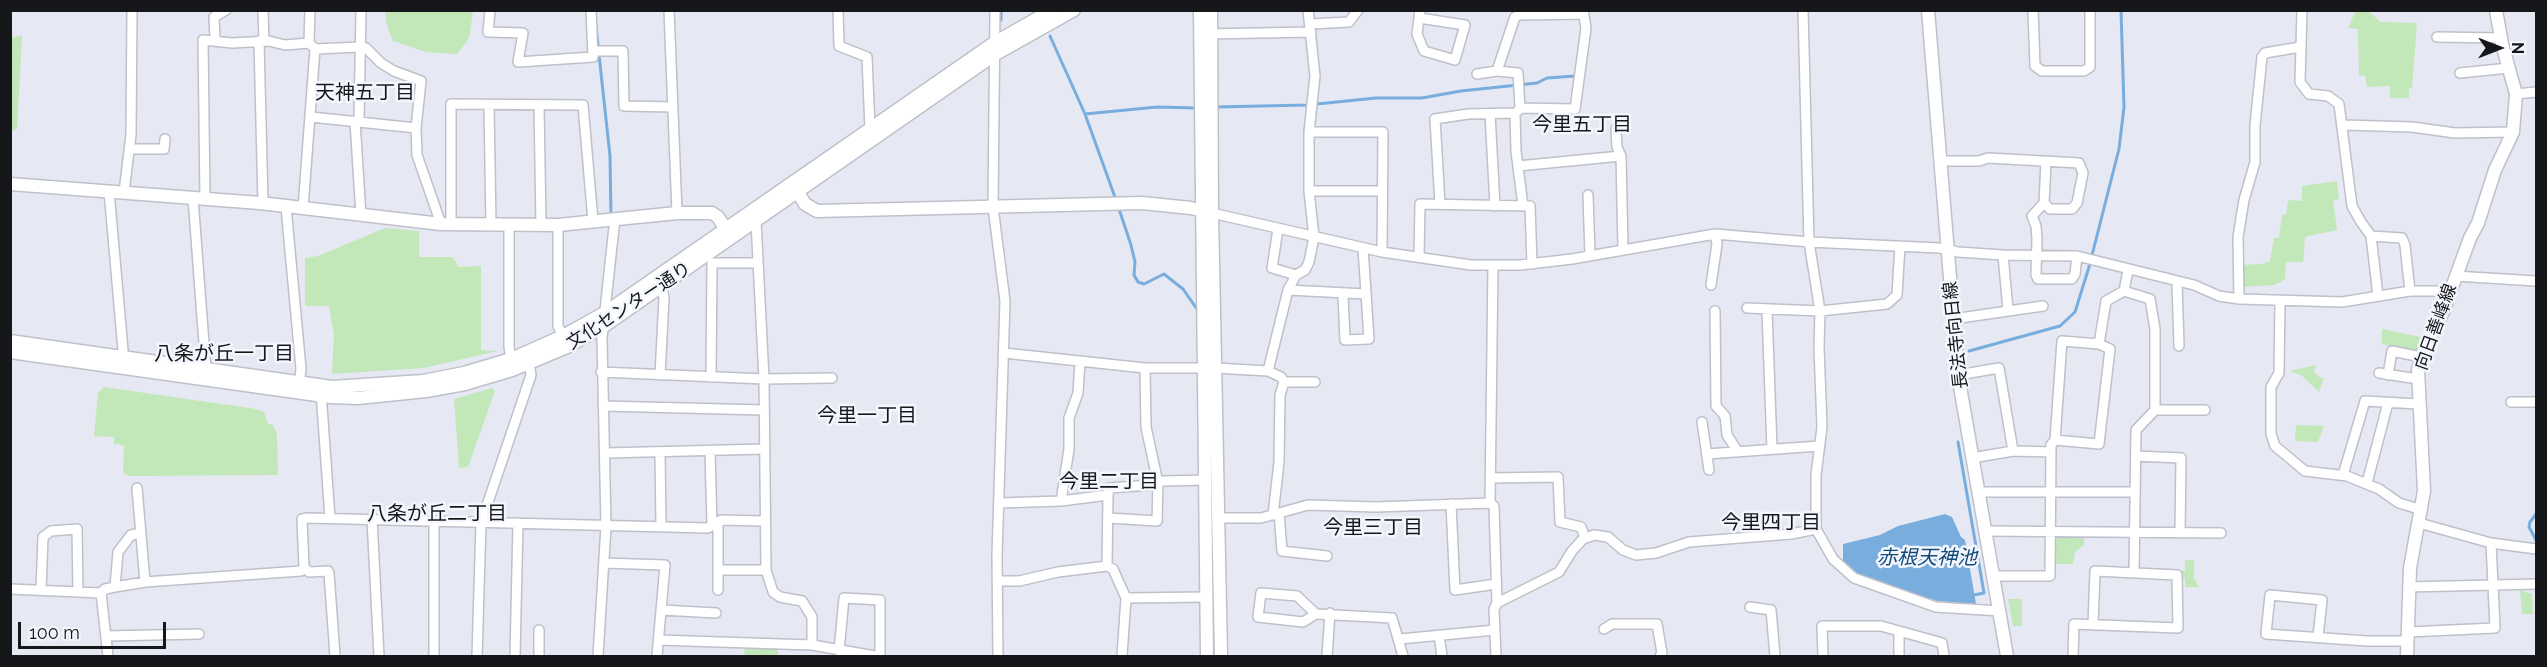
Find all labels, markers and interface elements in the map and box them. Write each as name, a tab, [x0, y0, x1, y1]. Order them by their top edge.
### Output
north arrow	[2469, 18, 2529, 78]
text: N	[2508, 42, 2527, 54]
district label: 天神五丁目	[315, 81, 415, 105]
district label: 今里五丁目	[1532, 113, 1632, 137]
street label: 文化センター通り	[563, 258, 695, 354]
street label: 長法寺向日線	[1940, 280, 1972, 390]
street label: 向日善峰線	[2410, 281, 2462, 373]
district label: 八条が丘一丁目	[154, 342, 294, 366]
district label: 今里一丁目	[817, 404, 917, 428]
district label: 今里二丁目	[1059, 470, 1159, 494]
district label: 八条が丘二丁目	[367, 502, 507, 526]
district label: 今里四丁目	[1721, 511, 1821, 535]
district label: 今里三丁目	[1323, 516, 1423, 540]
water label: 赤根天神池	[1877, 546, 1977, 570]
scale bar	[21, 610, 170, 648]
text: 100 m	[29, 622, 80, 643]

